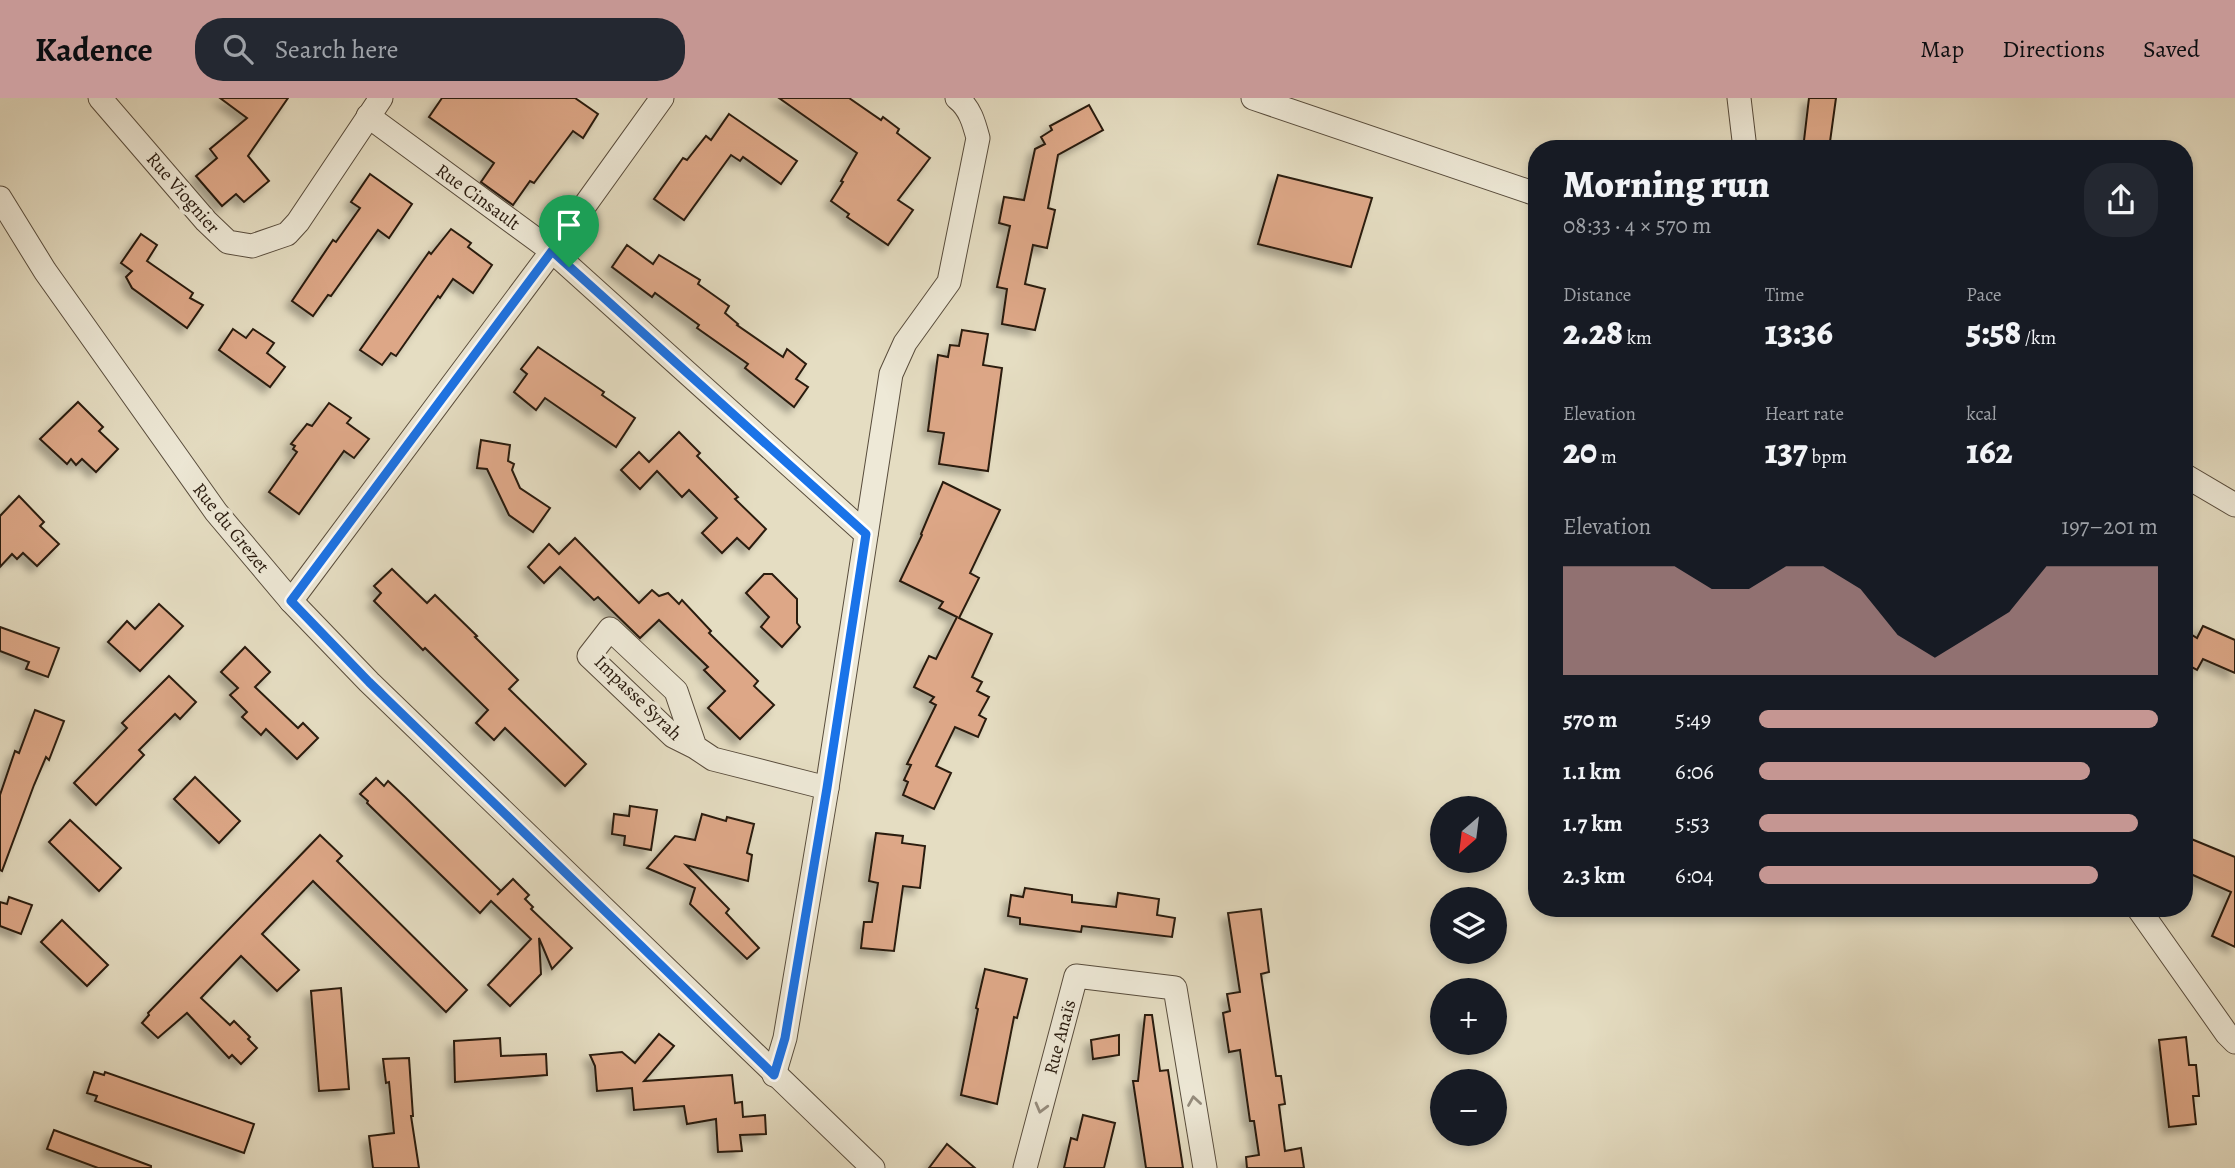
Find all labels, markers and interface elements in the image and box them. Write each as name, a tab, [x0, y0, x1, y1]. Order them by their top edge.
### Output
search box	[195, 18, 685, 81]
text: Kadence	[35, 27, 153, 72]
icon: search	[219, 30, 257, 68]
text: Search here	[275, 32, 398, 67]
text: Map	[1920, 33, 1964, 65]
text: Directions	[2002, 33, 2105, 65]
text: Saved	[2143, 33, 2200, 65]
street label: Rue Viognier	[140, 147, 226, 239]
street label: Rue Cinsault	[430, 158, 526, 236]
text: Morning run	[1563, 158, 1770, 210]
button: share	[2084, 163, 2158, 237]
pin	[539, 195, 599, 267]
icon: arrive	[550, 206, 588, 244]
text: 08:33 · 4 × 570 m	[1563, 210, 1711, 241]
text: Distance	[1563, 282, 1631, 308]
text: Time	[1765, 282, 1804, 308]
text: Pace	[1966, 282, 2002, 308]
text: 2.28	[1563, 308, 1623, 356]
text: 13:36	[1765, 308, 1833, 356]
text: 5:58	[1966, 308, 2021, 356]
text: km	[1623, 325, 1652, 351]
text: /km	[2021, 325, 2056, 351]
text: Elevation	[1563, 401, 1636, 427]
text: Heart rate	[1765, 401, 1844, 427]
text: kcal	[1966, 401, 1997, 427]
text: 20	[1563, 427, 1597, 475]
text: 137	[1765, 427, 1808, 475]
text: 162	[1966, 427, 2013, 475]
text: m	[1597, 444, 1617, 470]
text: bpm	[1808, 444, 1847, 470]
street label: Rue du Grezet	[187, 477, 275, 579]
text: Elevation	[1563, 511, 1651, 542]
text: 197–201 m	[2061, 511, 2158, 542]
street label: Impasse Syrah	[588, 649, 688, 747]
text: 570 m	[1563, 704, 1618, 735]
text: 5:49	[1675, 704, 1711, 735]
text: 1.1 km	[1563, 756, 1621, 787]
text: 6:06	[1675, 756, 1714, 787]
north arrow	[1430, 796, 1507, 873]
map controls	[1430, 796, 1507, 1146]
text: 1.7 km	[1563, 808, 1623, 839]
text: 5:53	[1675, 808, 1710, 839]
text: 2.3 km	[1563, 860, 1626, 891]
text: 6:04	[1675, 860, 1714, 891]
button: layers	[1430, 887, 1507, 964]
button: +	[1430, 978, 1507, 1055]
street label: Rue Anaïs	[1038, 997, 1082, 1077]
button: −	[1430, 1069, 1507, 1146]
one-way arrow	[1187, 1095, 1202, 1107]
one-way arrow	[1035, 1102, 1049, 1114]

